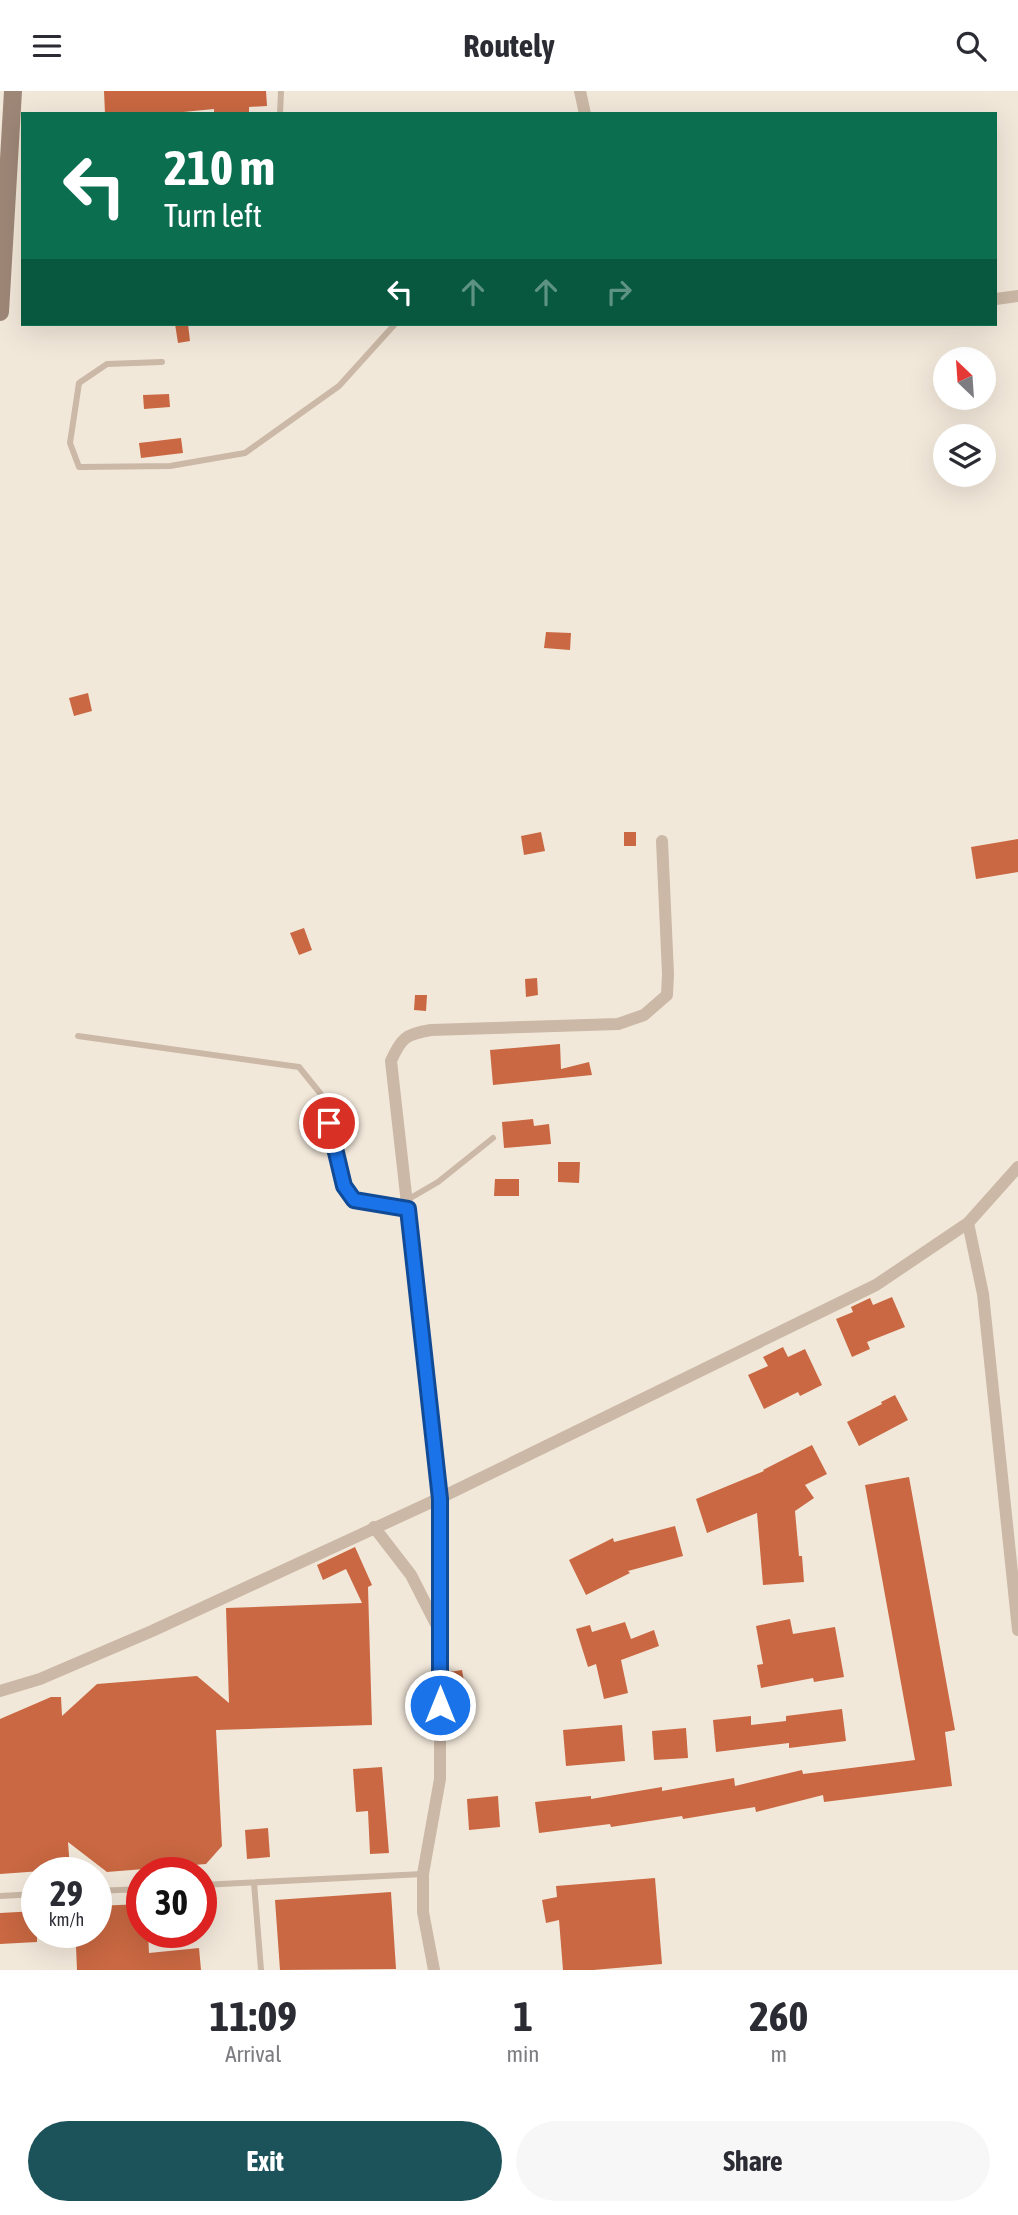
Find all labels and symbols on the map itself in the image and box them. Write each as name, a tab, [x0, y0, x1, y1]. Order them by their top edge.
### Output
north arrow	[933, 347, 996, 409]
pin	[299, 1093, 359, 1153]
position arrow	[403, 1668, 477, 1742]
speed limit sign: 30	[126, 1857, 217, 1948]

